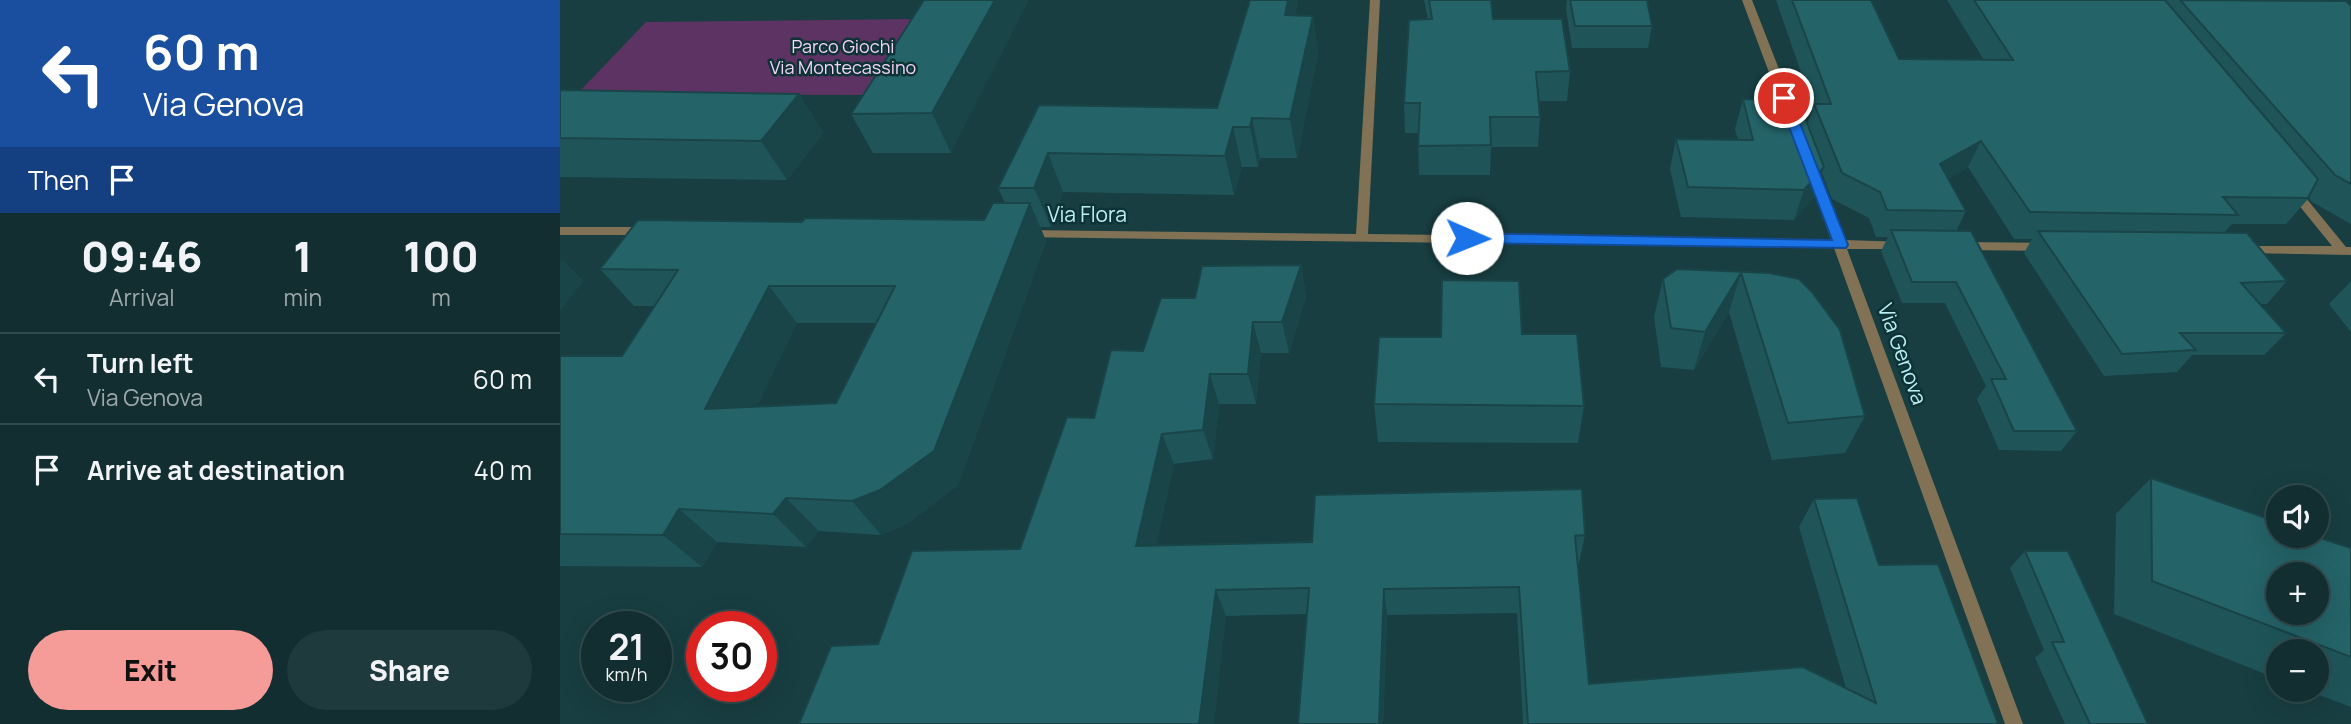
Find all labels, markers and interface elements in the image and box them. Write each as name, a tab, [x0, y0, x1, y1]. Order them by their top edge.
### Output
text: 60 m	[143, 18, 260, 85]
icon: left	[28, 28, 119, 119]
park label: Parco Giochi Via Montecassino	[770, 34, 916, 79]
pin	[1754, 68, 1814, 128]
icon: arrive	[1765, 79, 1803, 117]
text: Via Genova	[143, 82, 304, 126]
icon: arrive	[103, 161, 141, 199]
text: Then	[28, 162, 89, 198]
street label: Via Flora	[1047, 200, 1127, 228]
position arrow	[1430, 201, 1504, 275]
text: 09:46	[81, 227, 202, 285]
text: 1	[293, 227, 312, 285]
text: 100	[403, 227, 479, 285]
text: Arrival	[109, 281, 175, 313]
text: min	[284, 281, 322, 313]
text: m	[431, 281, 451, 313]
street label: Via Genova	[1872, 299, 1934, 408]
text: Turn left	[87, 345, 194, 381]
icon: left	[28, 360, 66, 398]
text: 60 m	[473, 361, 532, 397]
text: Via Genova	[87, 381, 203, 413]
icon: arrive	[28, 451, 66, 489]
text: Arrive at destination	[87, 452, 345, 488]
text: 40 m	[474, 452, 532, 488]
map controls	[2266, 485, 2329, 702]
button: sound	[2266, 485, 2329, 548]
button: +	[2266, 562, 2329, 625]
speed limit sign: 30	[686, 611, 777, 702]
text: 21	[608, 623, 645, 671]
button: Exit	[28, 630, 273, 710]
button: Share	[287, 630, 532, 710]
button: −	[2266, 639, 2329, 702]
text: km/h	[606, 662, 647, 686]

